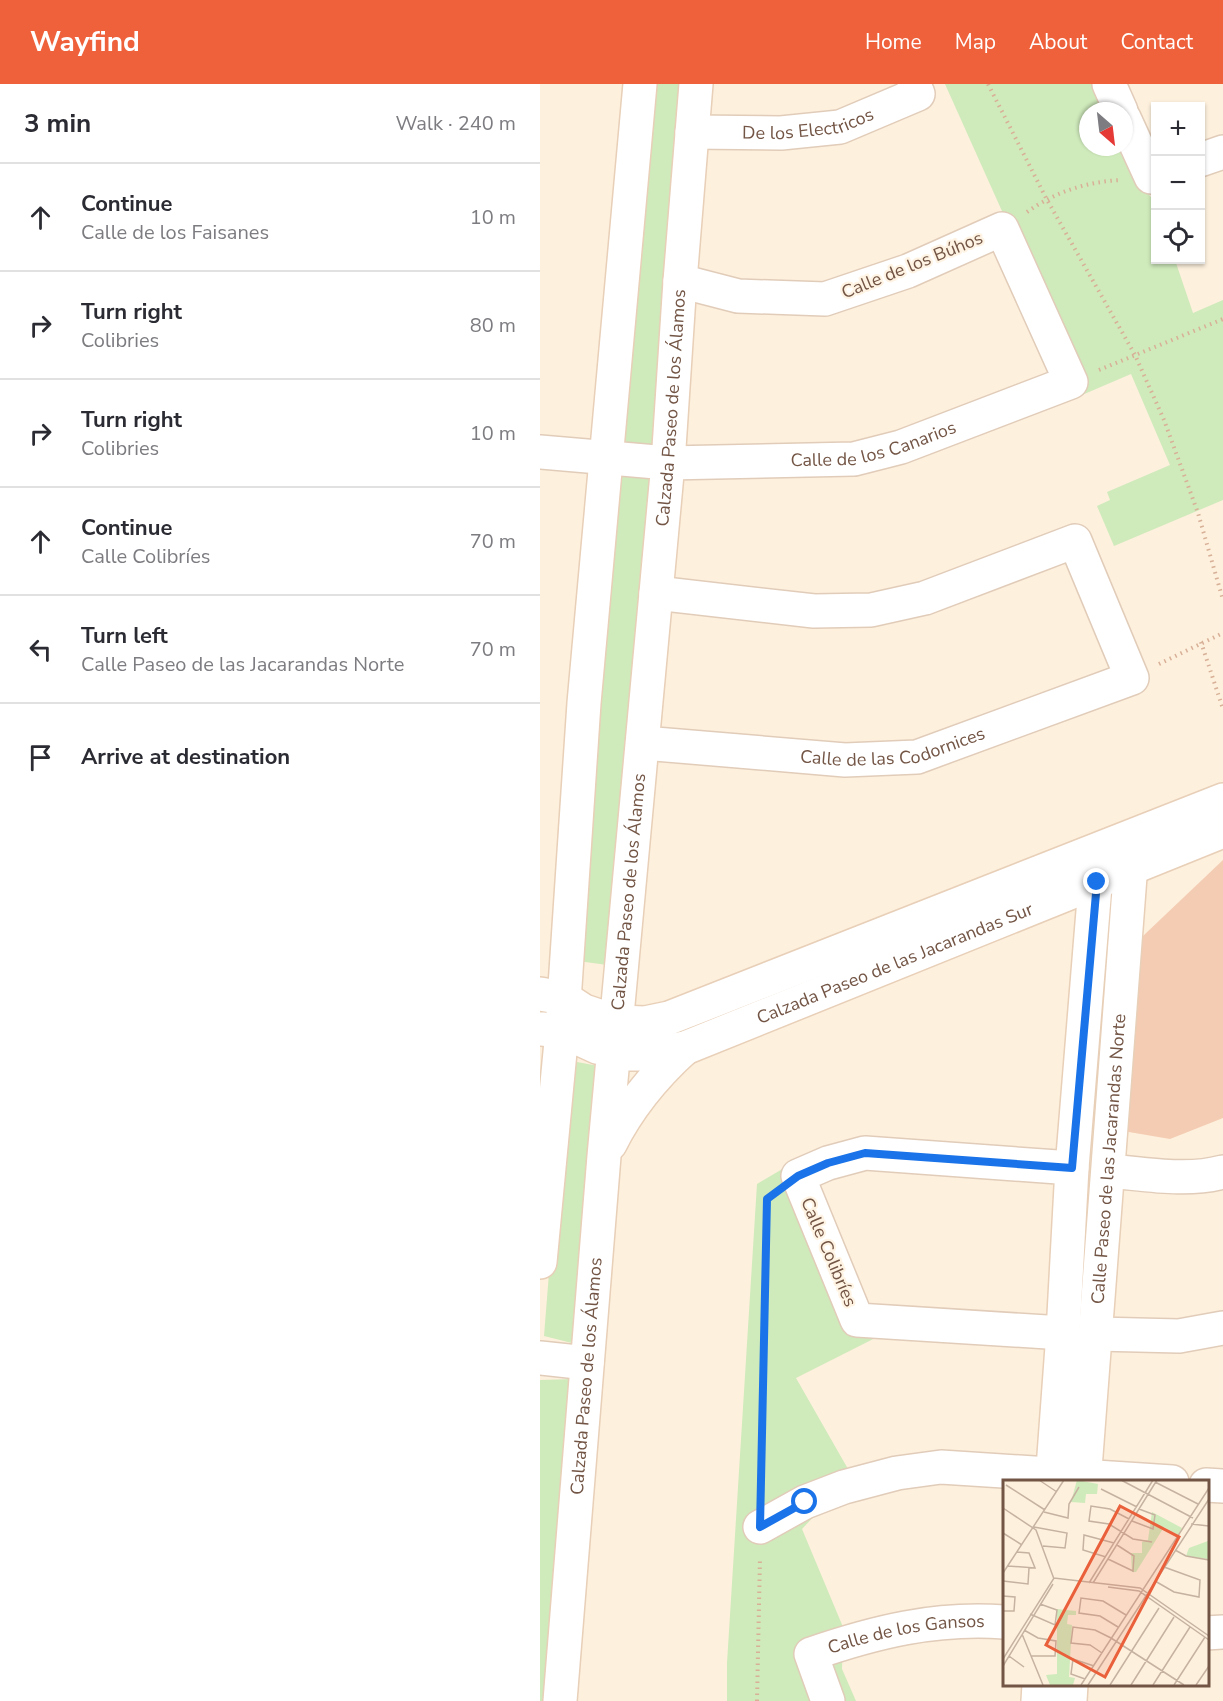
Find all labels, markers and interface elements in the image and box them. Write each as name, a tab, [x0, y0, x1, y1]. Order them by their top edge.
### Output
text: Wayfind	[30, 23, 140, 61]
text: Home	[865, 28, 922, 56]
text: Map	[955, 28, 996, 56]
text: About	[1029, 28, 1087, 56]
text: Contact	[1120, 28, 1193, 56]
street label: De los Electricos	[742, 102, 877, 145]
north arrow	[1079, 102, 1133, 156]
map controls	[1151, 102, 1205, 264]
button: +	[1151, 102, 1205, 156]
text: 3 min	[24, 106, 91, 141]
text: Walk · 240 m	[396, 110, 516, 137]
button: −	[1151, 156, 1205, 210]
text: Continue	[81, 189, 172, 219]
icon: ahead	[24, 201, 57, 234]
text: 10 m	[470, 204, 516, 231]
button: locate	[1151, 210, 1205, 264]
text: Calle de los Faisanes	[81, 219, 269, 246]
street label: Calle de los Búhos	[838, 226, 986, 304]
street label: Calzada Paseo de los Álamos	[650, 288, 691, 528]
text: Turn right	[81, 297, 182, 327]
icon: right	[24, 309, 57, 342]
text: 80 m	[470, 312, 516, 339]
text: Colibries	[81, 327, 159, 354]
text: Turn right	[81, 405, 182, 435]
street label: Calle de los Canarios	[790, 415, 959, 472]
icon: right	[24, 417, 57, 450]
text: 10 m	[470, 420, 516, 447]
text: Colibries	[81, 435, 159, 462]
text: Continue	[81, 513, 172, 543]
icon: ahead	[24, 525, 57, 558]
text: 70 m	[470, 528, 516, 555]
text: Calle Colibríes	[81, 543, 210, 570]
text: Turn left	[81, 621, 168, 651]
icon: left	[24, 633, 57, 666]
text: 70 m	[470, 636, 516, 663]
text: Calle Paseo de las Jacarandas Norte	[81, 651, 404, 678]
street label: Calle de las Codornices	[799, 721, 988, 772]
icon: arrive	[24, 741, 57, 774]
text: Arrive at destination	[81, 742, 290, 772]
street label: Calzada Paseo de los Álamos	[605, 772, 651, 1012]
route end	[1083, 868, 1109, 894]
street label: Calzada Paseo de las Jacarandas Sur	[753, 897, 1037, 1030]
street label: Calle Paseo de las Jacarandas Norte	[1086, 1013, 1132, 1305]
street label: Calle Colibríes	[795, 1194, 863, 1310]
street label: Calzada Paseo de los Álamos	[565, 1256, 608, 1496]
inset map	[1003, 1480, 1208, 1686]
route start	[791, 1488, 817, 1514]
street label: Calle de los Gansos	[825, 1609, 985, 1660]

